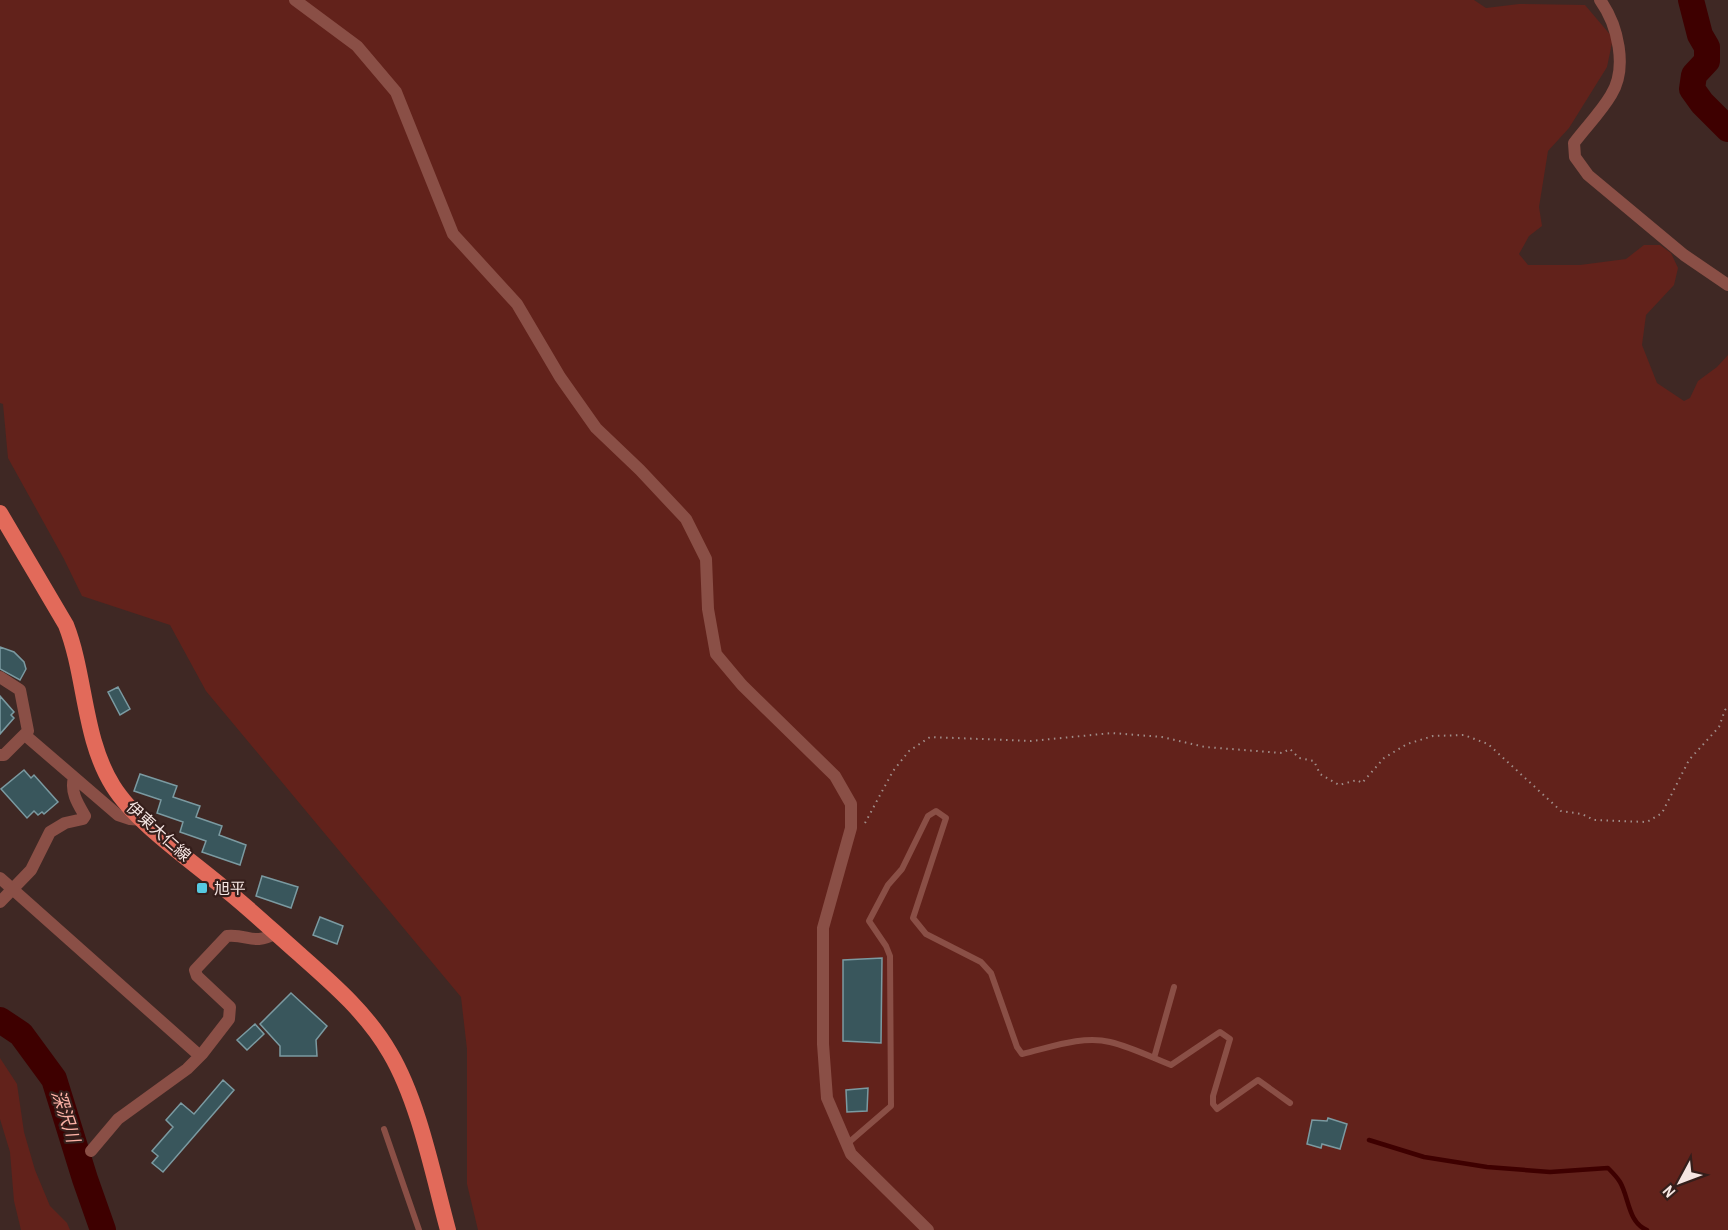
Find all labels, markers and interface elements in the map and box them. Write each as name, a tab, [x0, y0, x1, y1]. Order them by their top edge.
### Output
street label: 伊東大仁線	[122, 796, 196, 866]
place label: 旭平	[214, 877, 246, 899]
marker: 旭平	[195, 881, 209, 895]
water label: 深沢川	[46, 1086, 87, 1147]
north arrow	[1650, 1152, 1710, 1212]
text: N	[1657, 1181, 1680, 1203]

